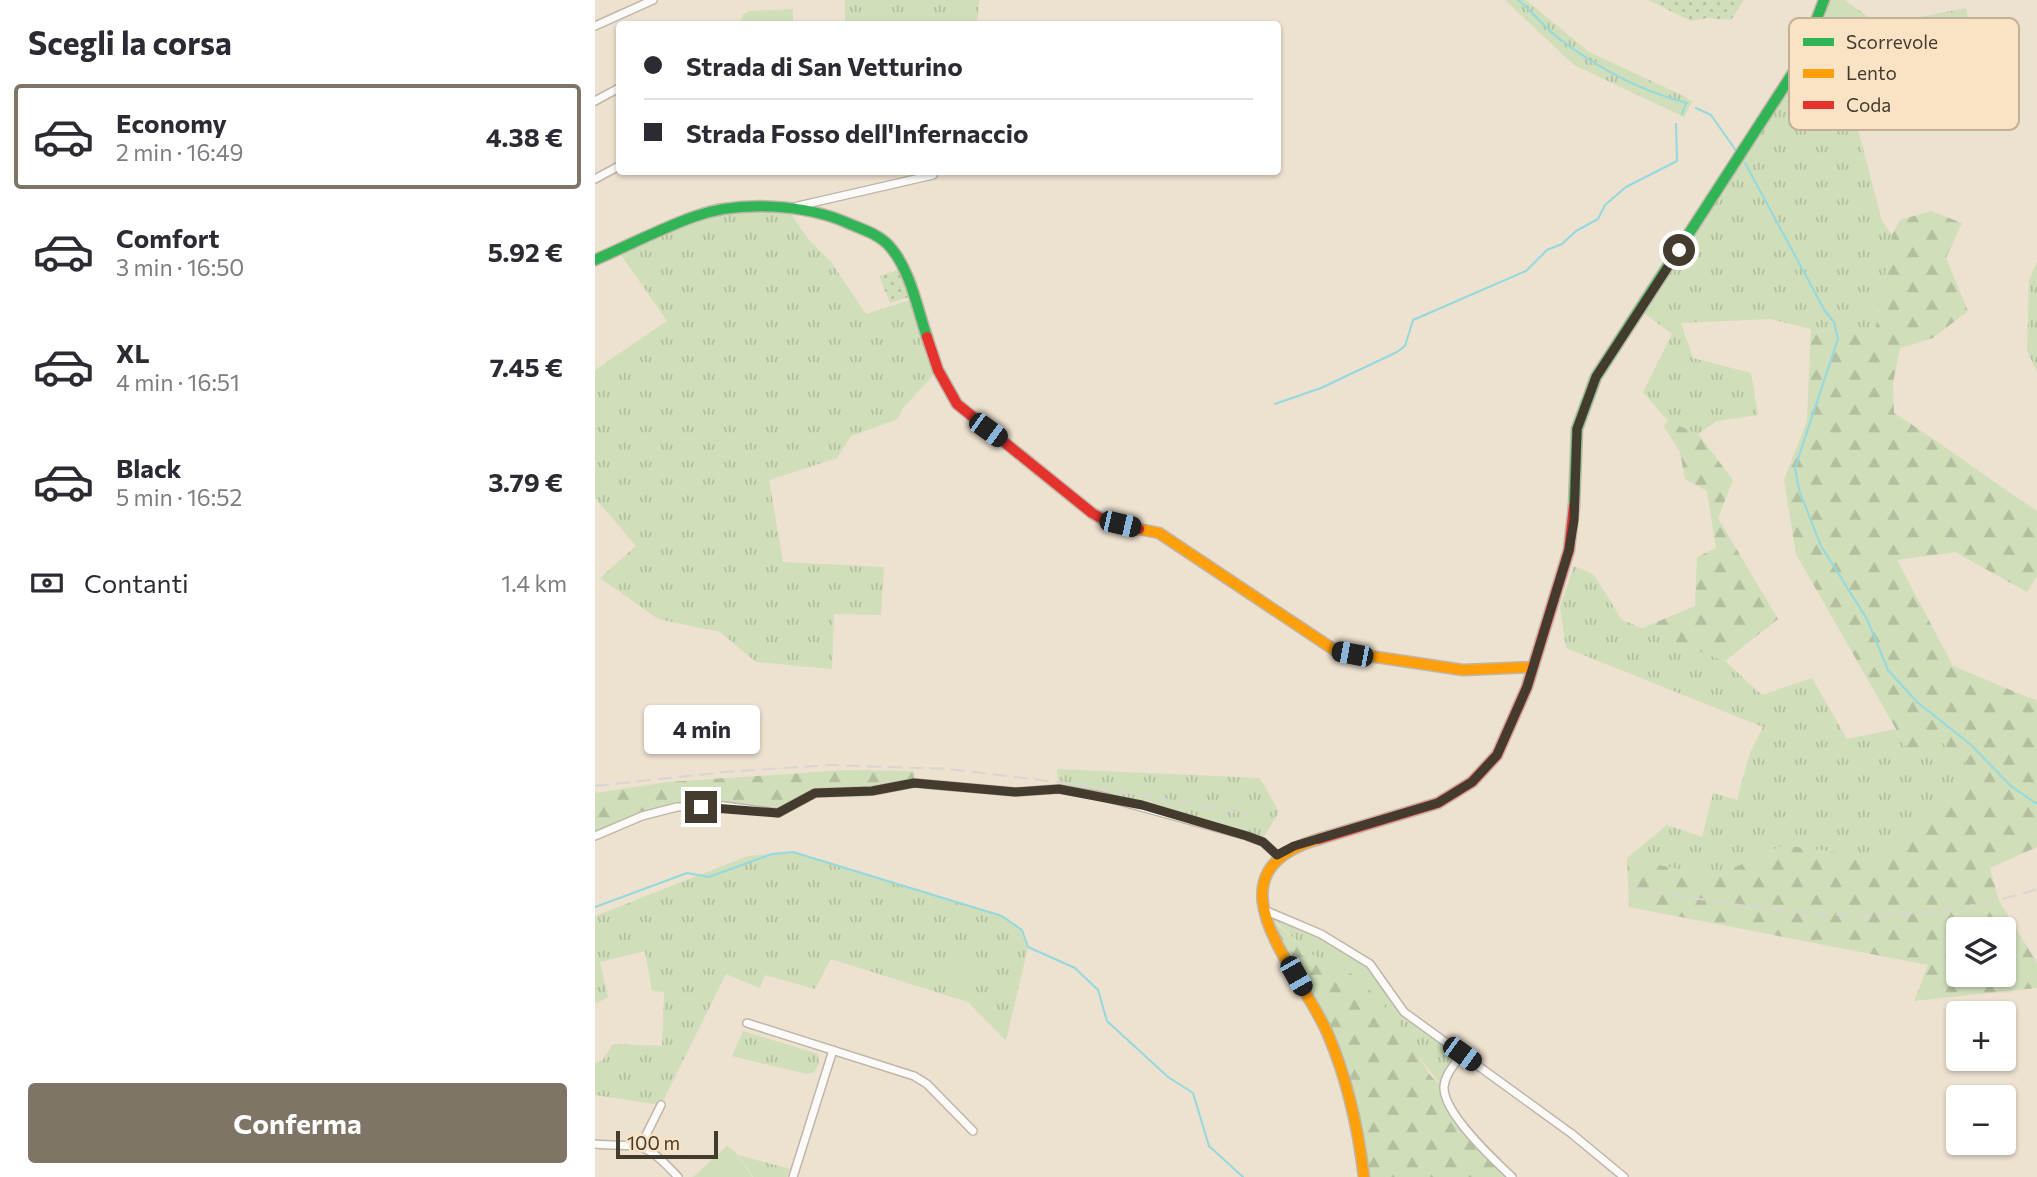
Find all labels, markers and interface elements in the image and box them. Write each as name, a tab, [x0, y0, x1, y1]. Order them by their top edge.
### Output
legend	[1789, 18, 2019, 130]
text: Scegli la corsa	[28, 22, 232, 62]
text: Scorrevole	[1846, 30, 1938, 53]
text: Strada di San Vetturino	[686, 50, 963, 81]
text: Lento	[1846, 61, 1897, 84]
text: Coda	[1846, 93, 1891, 116]
icon: car	[32, 105, 95, 168]
text: Economy	[116, 107, 227, 138]
text: Strada Fosso dell'Infernaccio	[686, 117, 1029, 148]
text: 4.38 €	[486, 121, 563, 152]
text: 2 min · 16:49	[116, 138, 244, 166]
icon: car	[32, 220, 95, 283]
text: Comfort	[116, 222, 219, 253]
route start	[1663, 234, 1695, 266]
text: 5.92 €	[488, 236, 563, 267]
text: 3 min · 16:50	[116, 253, 244, 281]
icon: car	[32, 335, 95, 398]
text: XL	[116, 337, 150, 368]
text: 7.45 €	[490, 351, 563, 382]
text: 4 min · 16:51	[116, 368, 240, 396]
car	[965, 409, 1012, 451]
icon: car	[32, 450, 95, 513]
text: Black	[116, 452, 182, 483]
text: 3.79 €	[488, 466, 563, 497]
text: 5 min · 16:52	[116, 483, 242, 511]
car	[1098, 509, 1143, 539]
icon: cash	[28, 564, 66, 602]
text: Contanti	[84, 567, 189, 598]
text: 1.4 km	[501, 569, 567, 597]
car	[1330, 640, 1375, 668]
callout: 4 min	[643, 706, 759, 754]
text: 4 min	[673, 715, 731, 743]
route end	[685, 791, 717, 823]
map controls	[1946, 917, 2016, 1155]
button: layers	[1946, 917, 2016, 987]
car	[1277, 953, 1316, 999]
button: +	[1946, 1001, 2016, 1071]
car	[1439, 1033, 1486, 1075]
button: Conferma	[28, 1083, 567, 1163]
button: −	[1946, 1085, 2016, 1155]
scale bar	[616, 1128, 717, 1160]
text: 100 m	[627, 1131, 680, 1154]

